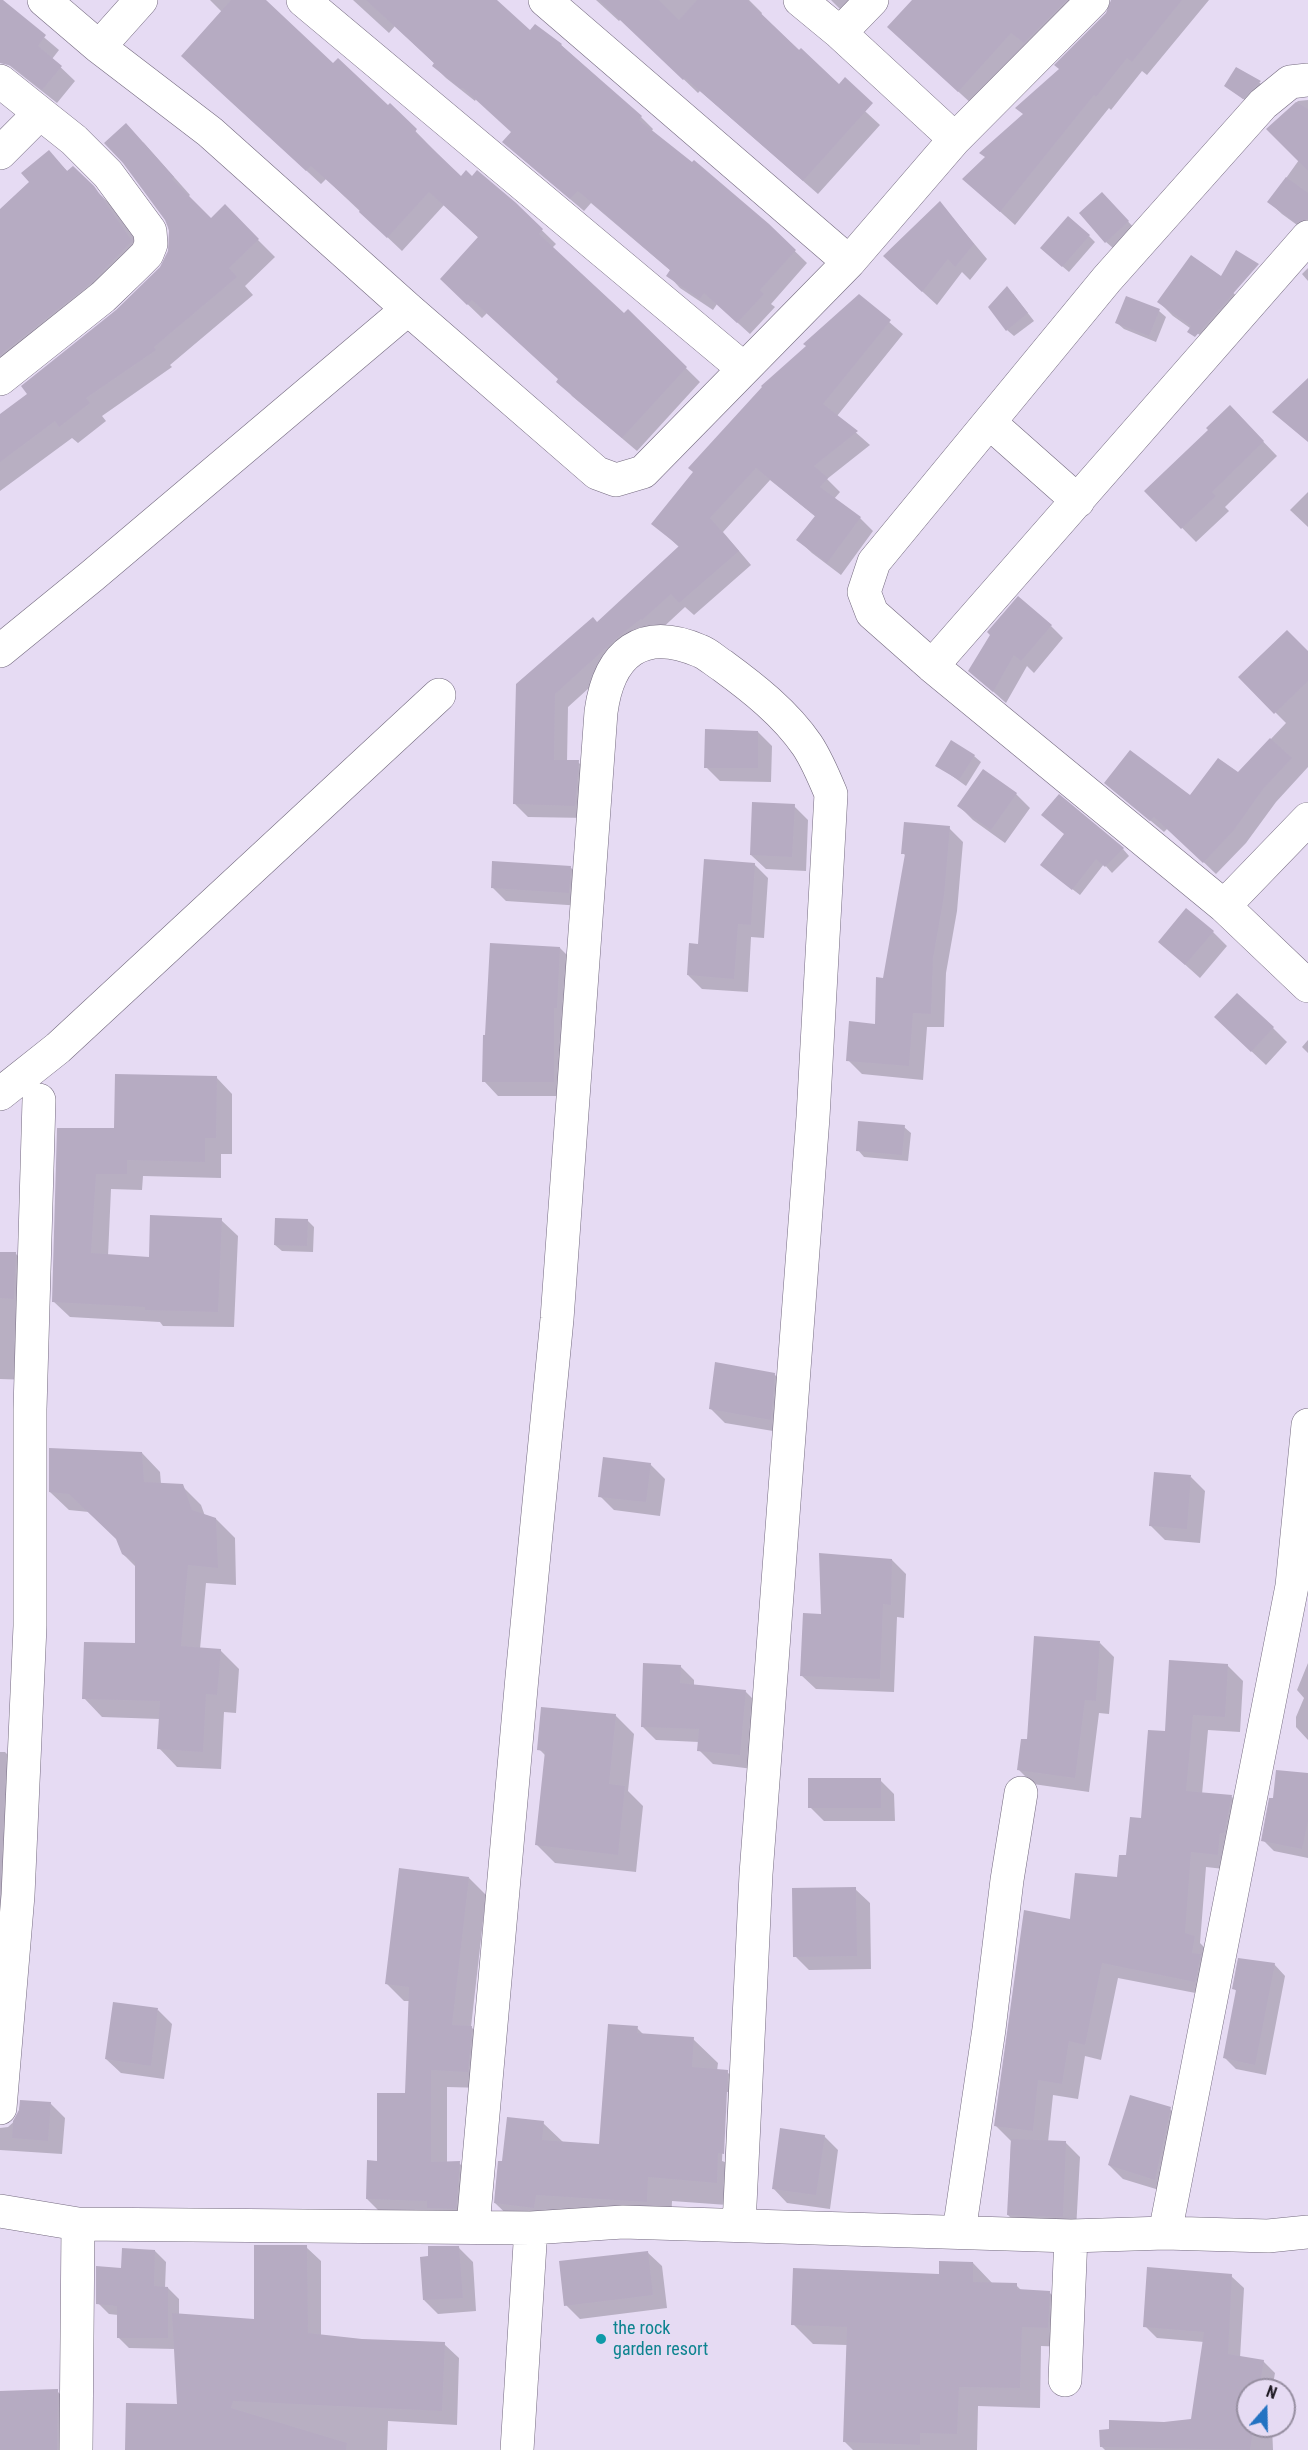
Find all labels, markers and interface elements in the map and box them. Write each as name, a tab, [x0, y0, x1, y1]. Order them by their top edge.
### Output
place label: the rock garden resort	[613, 2318, 708, 2360]
marker: the rock garden resort	[594, 2332, 608, 2346]
north arrow	[1236, 2378, 1296, 2438]
text: N	[1264, 2382, 1279, 2403]

